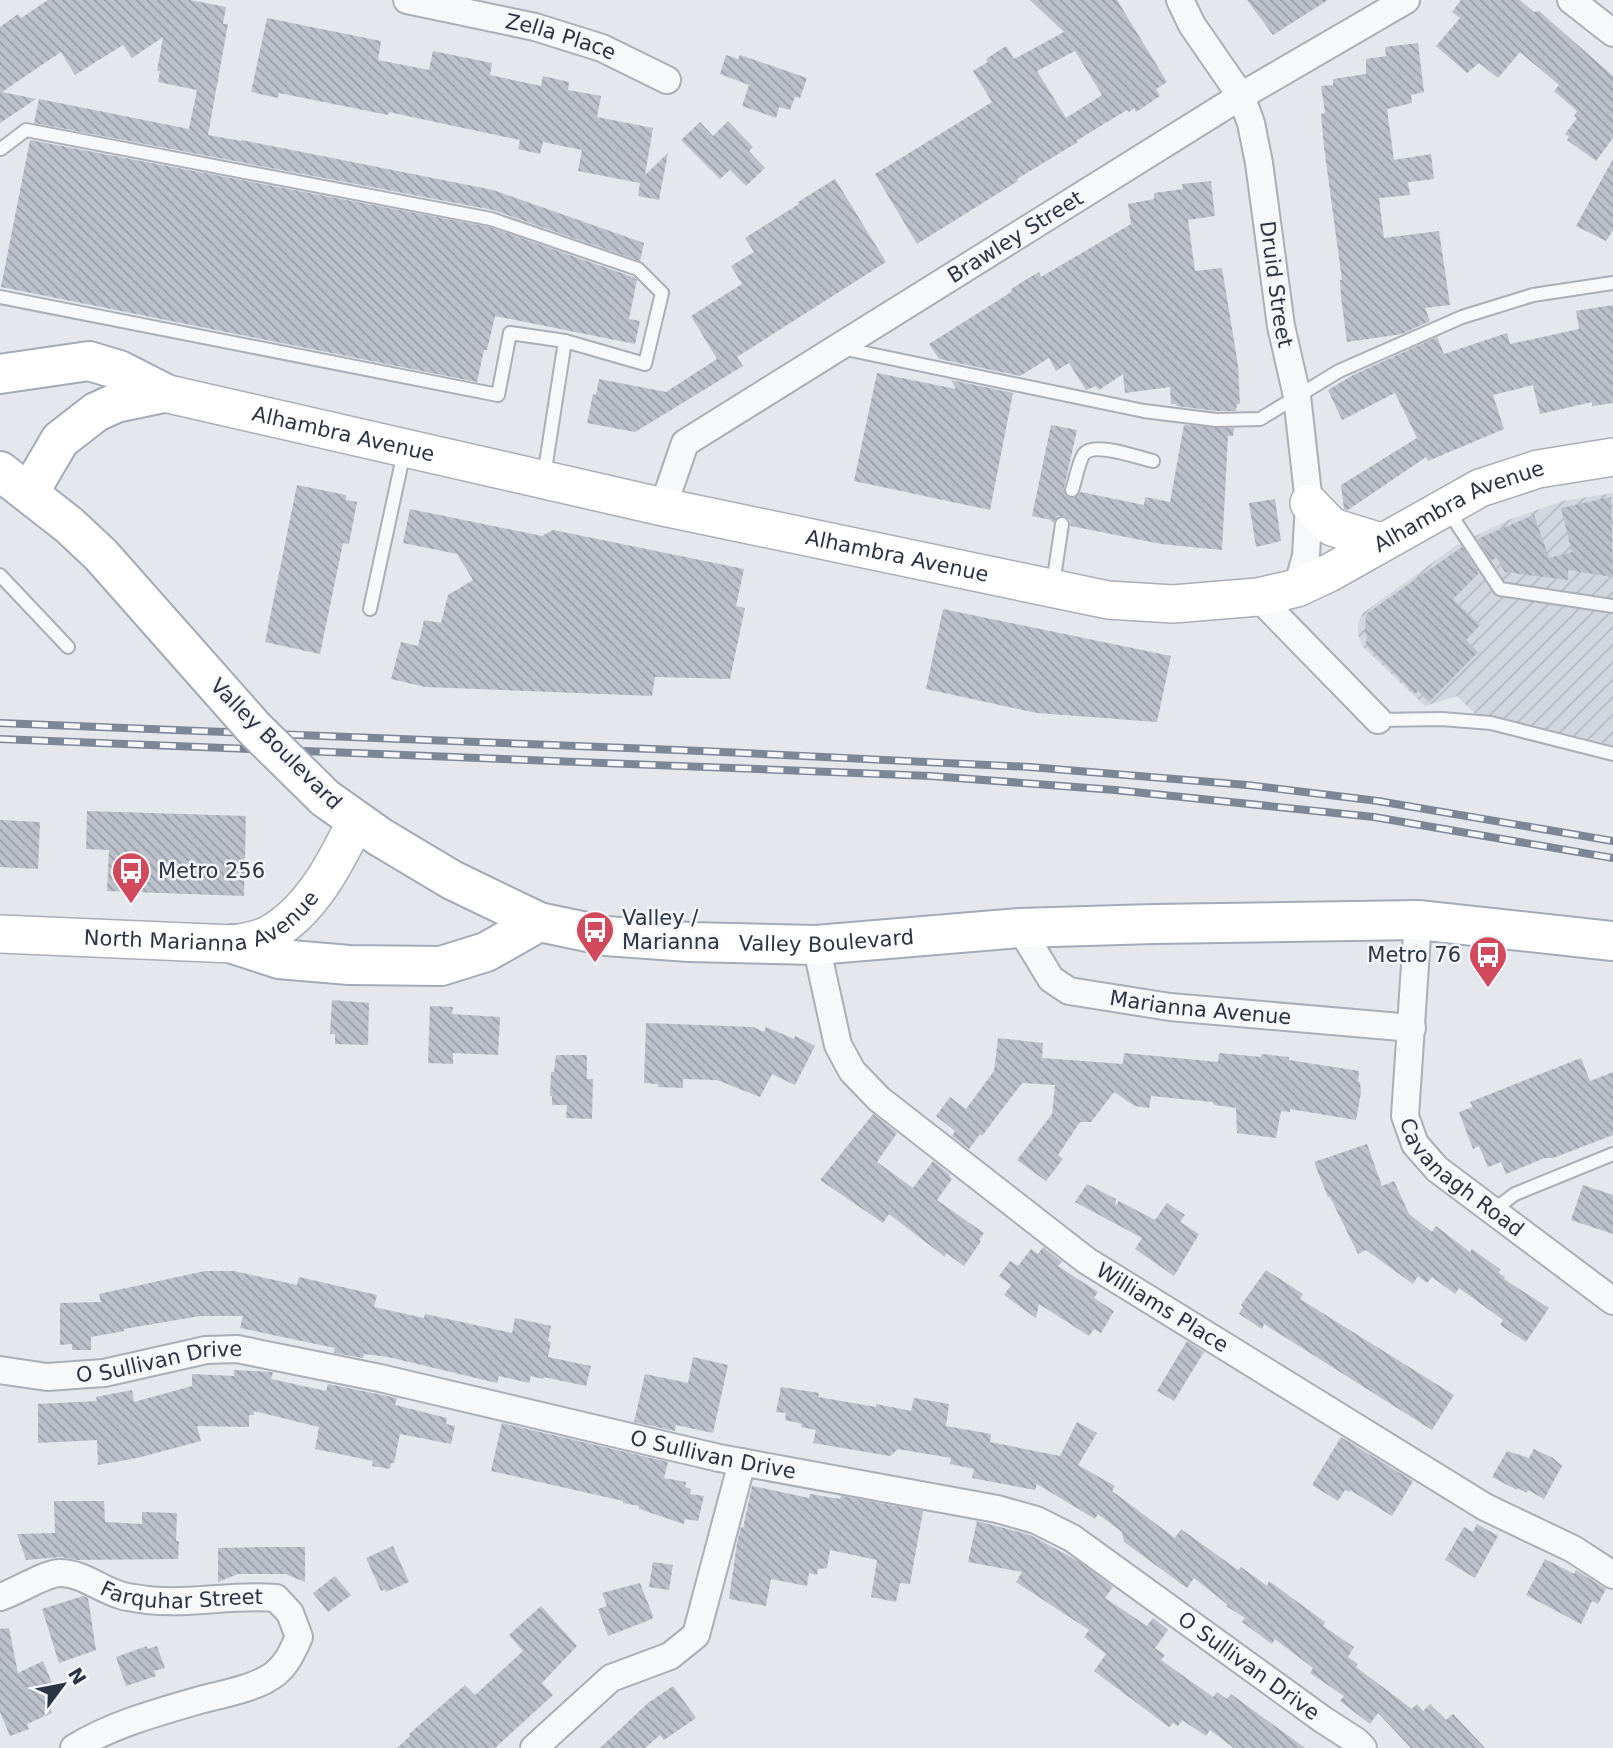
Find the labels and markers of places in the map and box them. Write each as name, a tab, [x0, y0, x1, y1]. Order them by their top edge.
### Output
bus stop icon: Metro 256	[110, 850, 152, 905]
place label: Metro 256	[158, 859, 265, 883]
place label: Valley / Marianna	[622, 906, 720, 954]
bus stop icon: Valley / Marianna	[574, 909, 616, 964]
bus stop icon: Metro 76	[1467, 934, 1509, 989]
place label: Metro 76	[1367, 943, 1461, 967]

